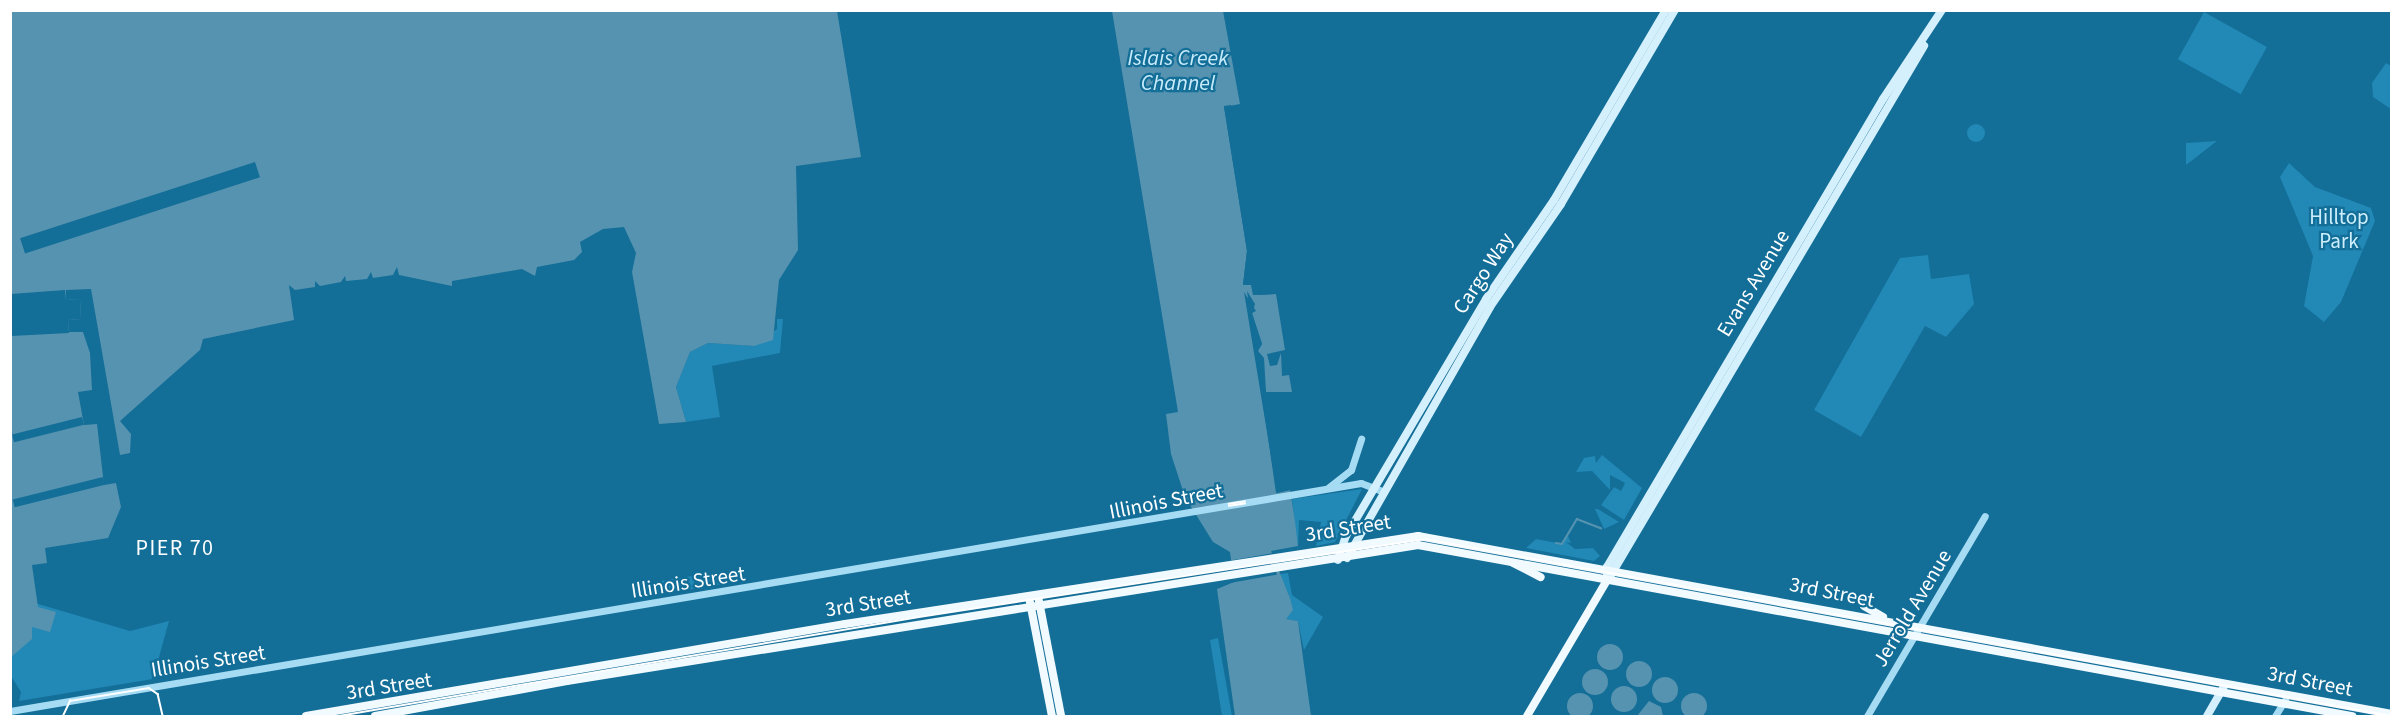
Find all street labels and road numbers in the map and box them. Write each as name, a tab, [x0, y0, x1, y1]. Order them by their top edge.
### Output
street label: Evans Avenue	[1711, 225, 1795, 341]
street label: Cargo Way	[1447, 228, 1519, 318]
street label: Illinois Street	[1107, 478, 1225, 524]
street label: 3rd Street	[1304, 509, 1392, 547]
street label: Jerrold Avenue	[1867, 545, 1957, 671]
street label: Illinois Street	[629, 561, 747, 603]
street label: 3rd Street	[1787, 571, 1877, 613]
street label: 3rd Street	[824, 584, 912, 622]
street label: Illinois Street	[149, 640, 267, 682]
street label: 3rd Street	[2265, 660, 2355, 702]
street label: 3rd Street	[345, 667, 433, 705]

